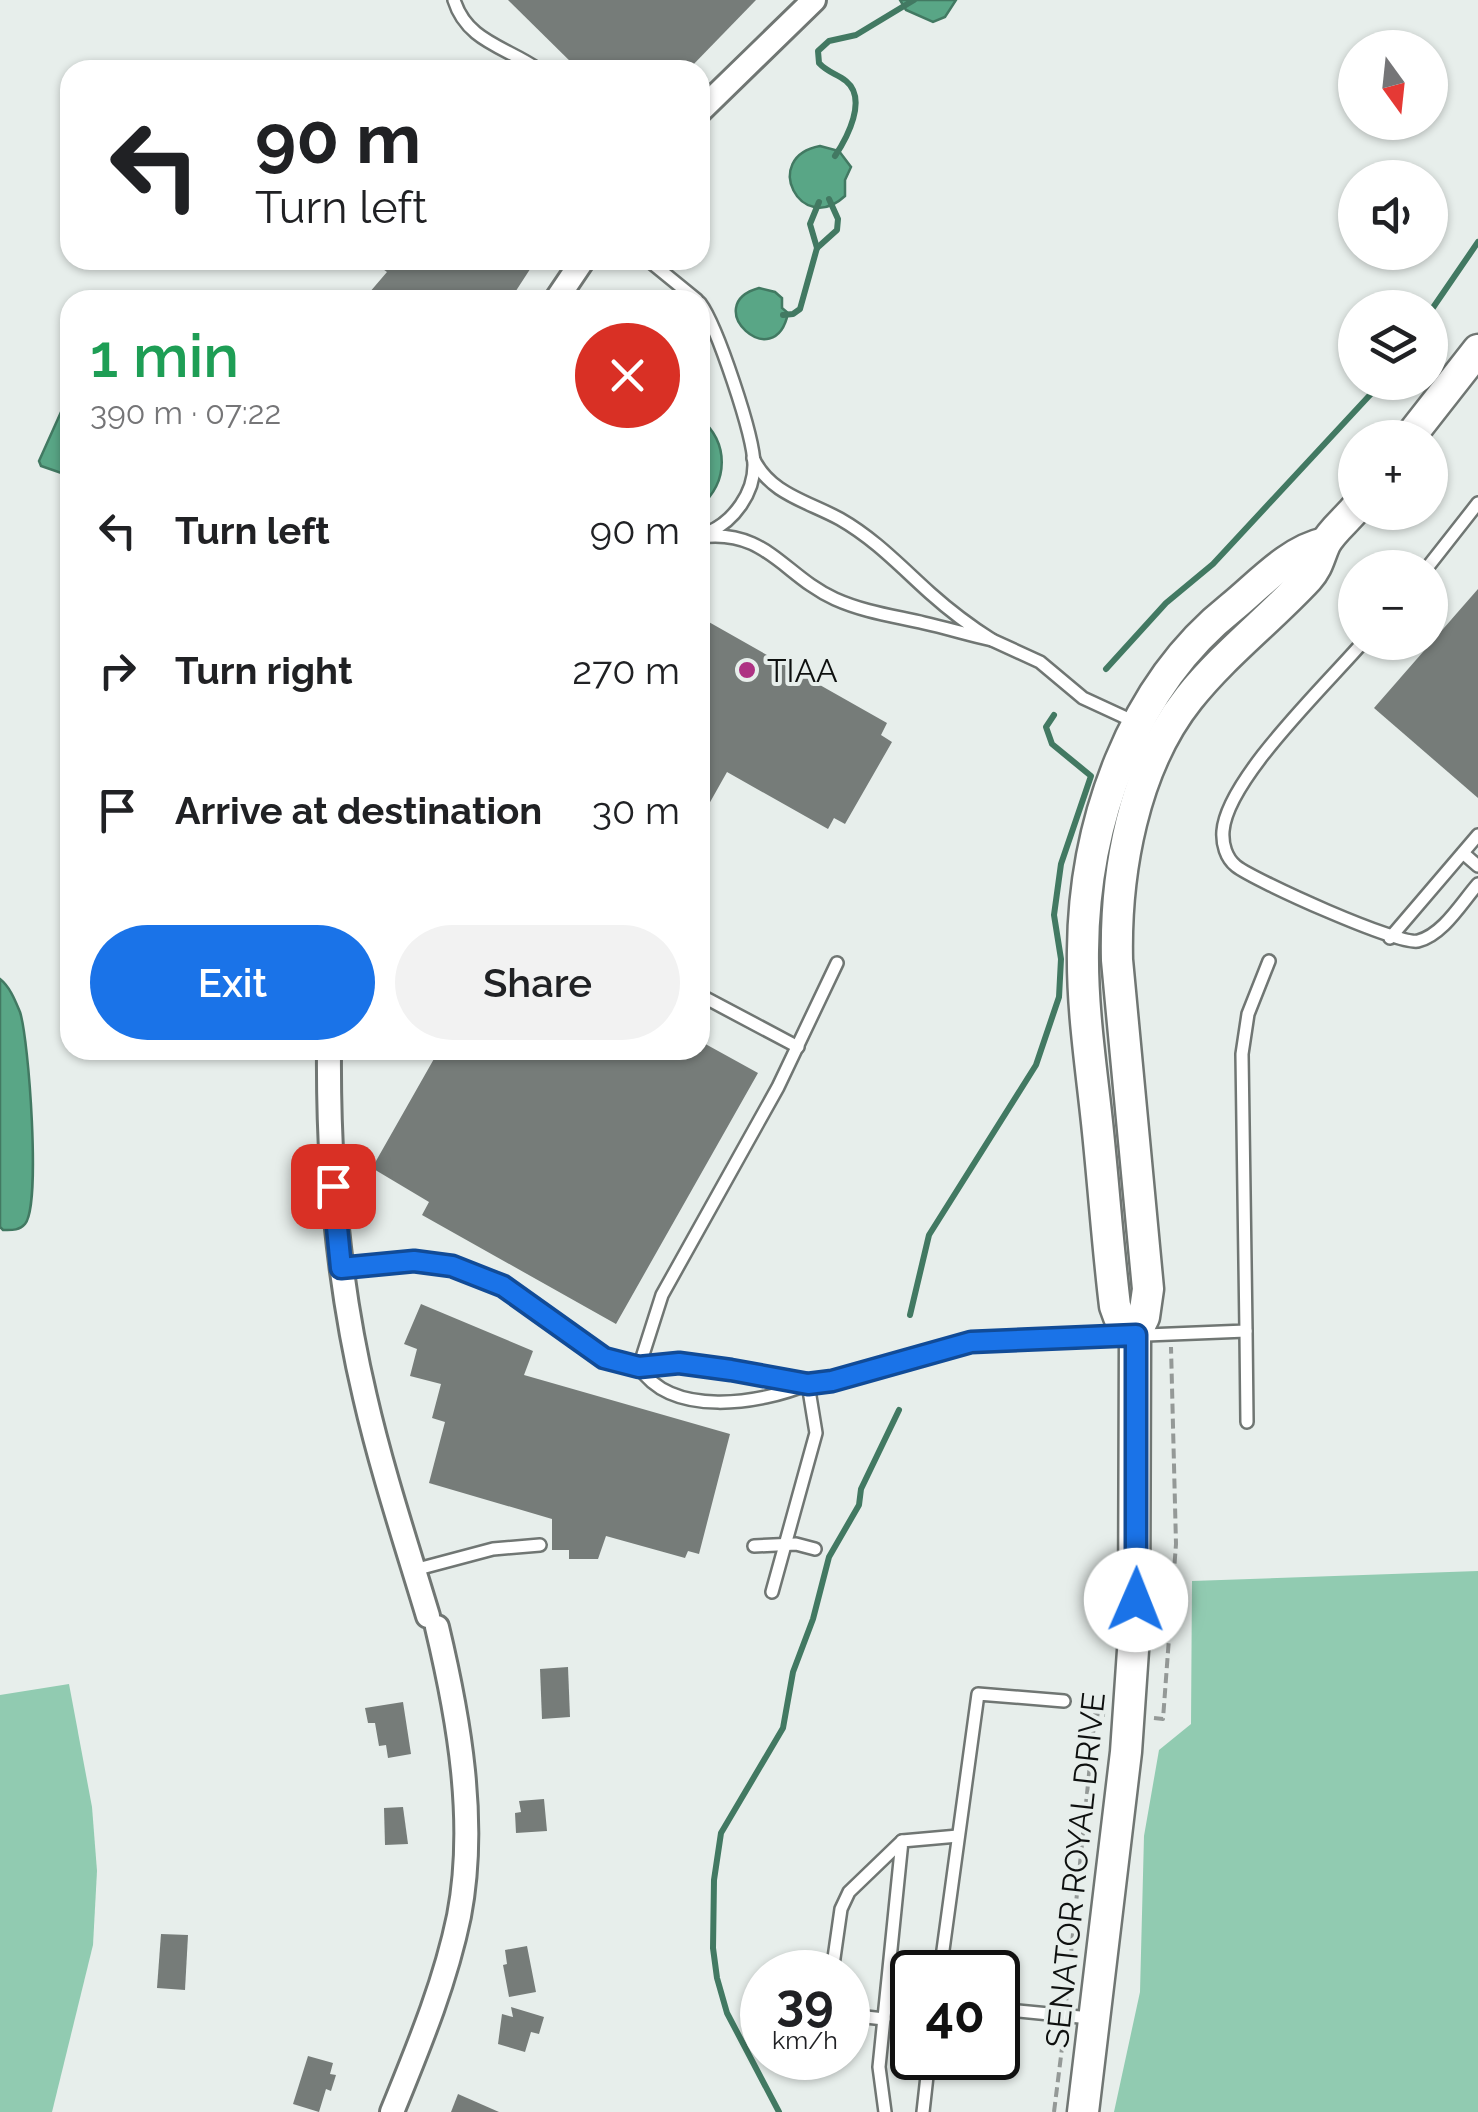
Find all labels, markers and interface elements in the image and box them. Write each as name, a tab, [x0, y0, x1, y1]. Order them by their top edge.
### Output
north arrow	[1338, 30, 1448, 140]
map controls	[1338, 30, 1448, 660]
text: 90 m	[255, 97, 421, 179]
icon: left	[90, 100, 220, 230]
button: sound	[1338, 160, 1448, 270]
text: Turn left	[255, 181, 427, 234]
button: layers	[1338, 290, 1448, 400]
text: 1 min	[90, 321, 239, 391]
button: close	[575, 323, 680, 428]
text: 390 m · 07:22	[90, 394, 281, 431]
button: +	[1338, 420, 1448, 530]
icon: left	[90, 503, 145, 558]
text: Turn left	[175, 508, 330, 553]
text: 90 m	[590, 508, 680, 553]
button: −	[1338, 550, 1448, 660]
icon: right	[90, 643, 145, 698]
text: Turn right	[175, 648, 352, 693]
text: 270 m	[572, 648, 680, 693]
place label: TIAA	[767, 652, 838, 689]
marker: TIAA	[736, 659, 758, 681]
icon: arrive	[90, 783, 145, 838]
text: Arrive at destination	[175, 788, 542, 833]
text: 30 m	[592, 788, 680, 833]
button: Exit	[90, 925, 375, 1040]
button: Share	[395, 925, 680, 1040]
pin	[291, 1144, 376, 1229]
icon: arrive	[306, 1159, 361, 1214]
position arrow	[1084, 1548, 1188, 1652]
street label: SENATOR ROYAL DRIVE	[1038, 1691, 1112, 2049]
speed limit sign: 40	[890, 1950, 1020, 2080]
text: 39	[776, 1973, 834, 2032]
text: km/h	[772, 2025, 838, 2055]

